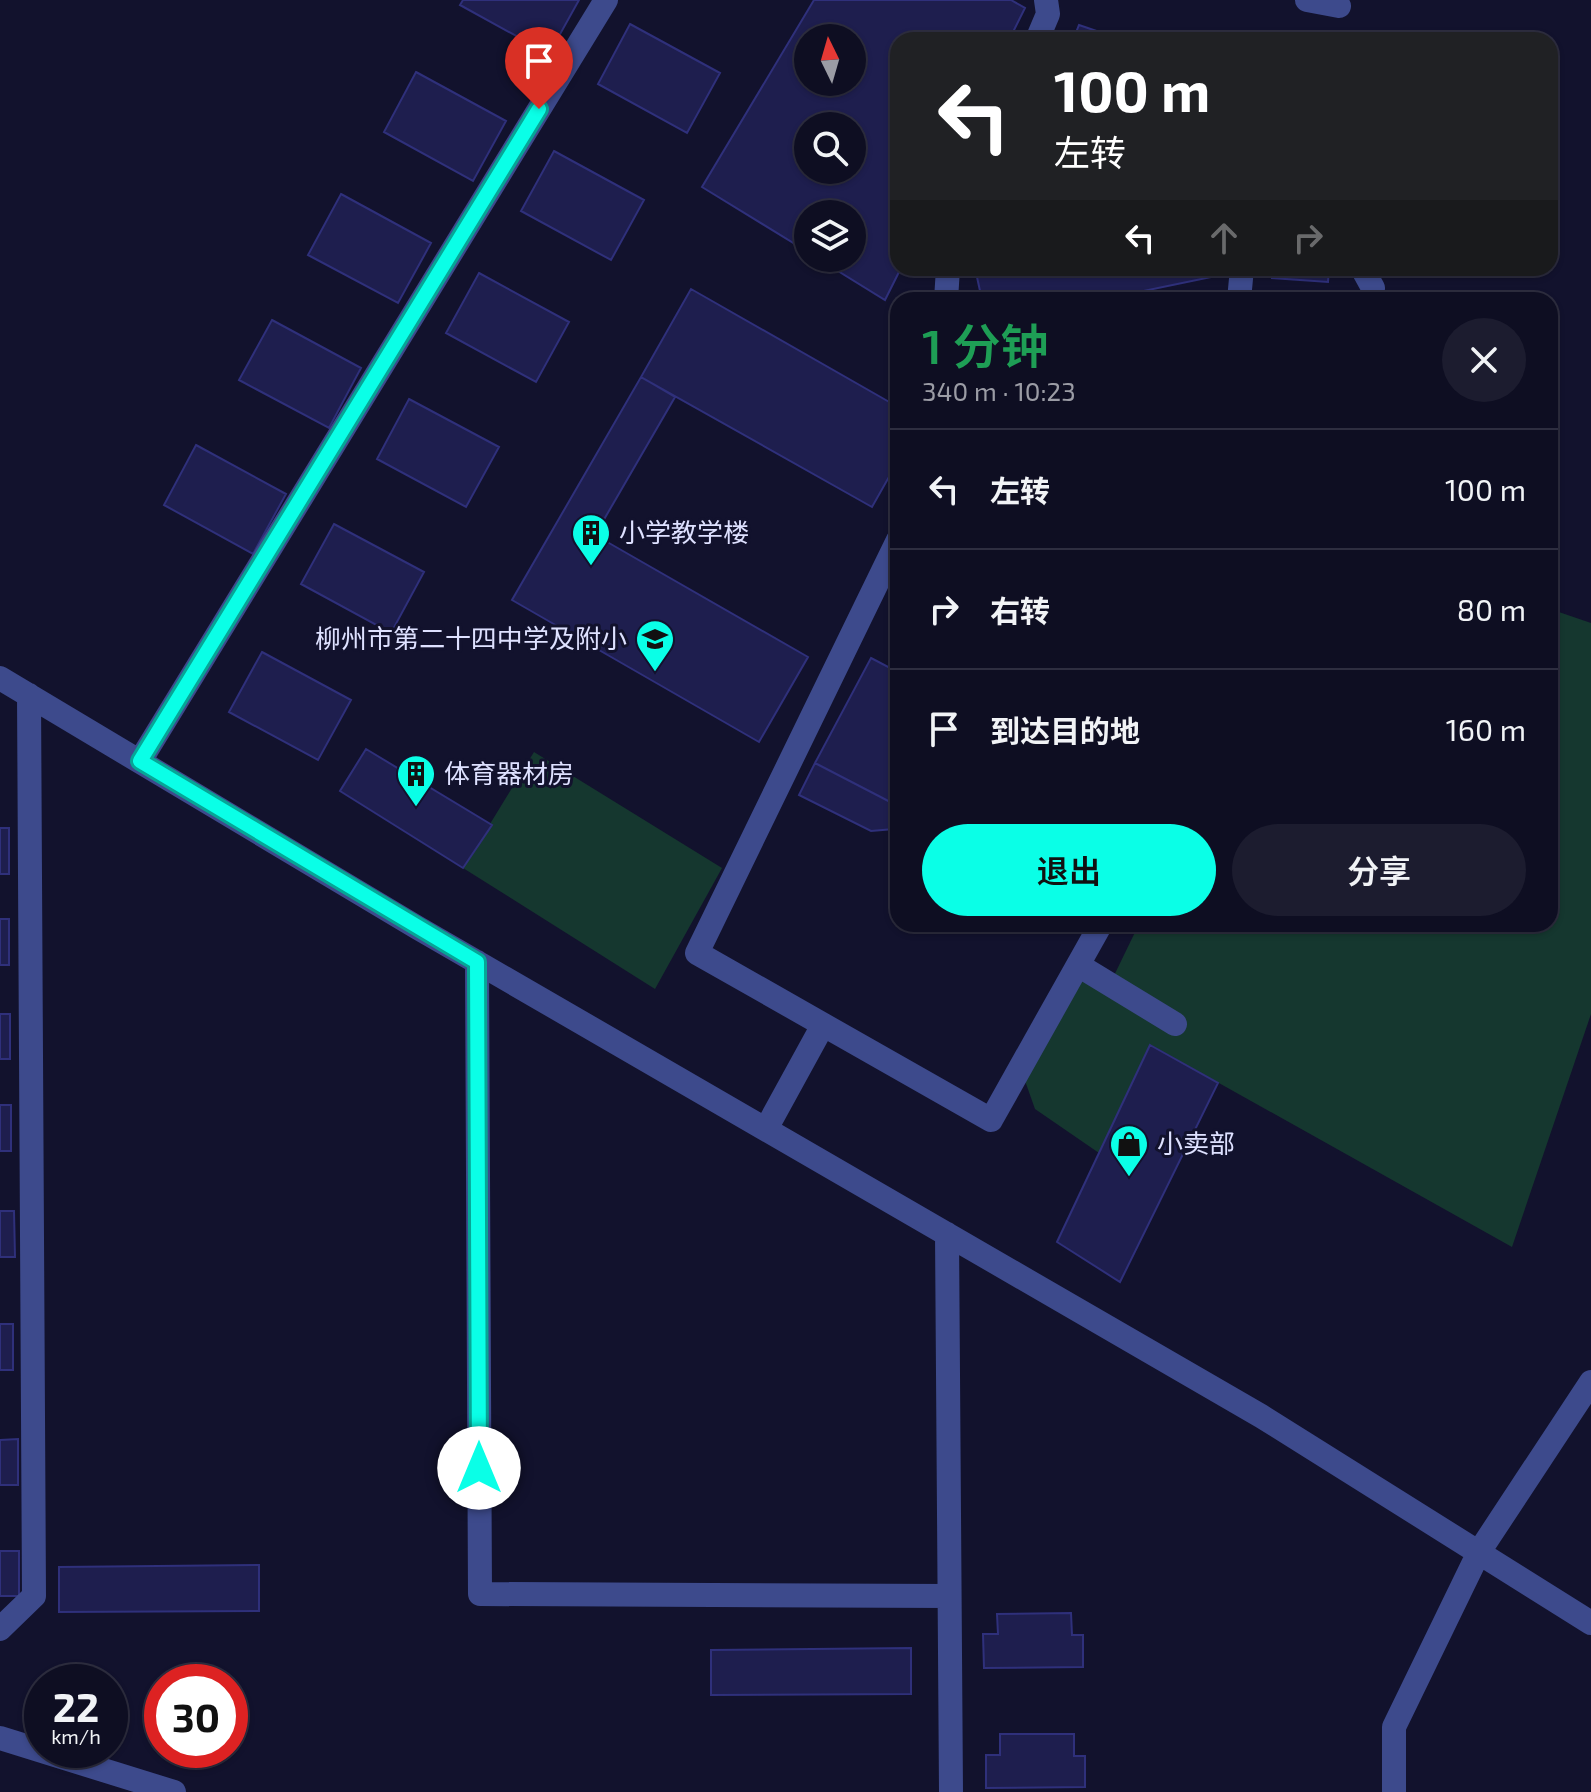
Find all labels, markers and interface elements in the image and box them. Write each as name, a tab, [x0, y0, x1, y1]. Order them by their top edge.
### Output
north arrow	[794, 24, 866, 96]
map controls	[794, 24, 866, 272]
pin	[505, 27, 573, 109]
icon: arrive	[517, 39, 561, 83]
text: 100 m	[1054, 56, 1210, 123]
icon: left	[922, 64, 1026, 168]
button: search	[794, 112, 866, 184]
text: 左转	[1054, 130, 1126, 173]
button: layers	[794, 200, 866, 272]
icon: left	[1118, 216, 1162, 260]
icon: ahead	[1202, 216, 1246, 260]
icon: right	[1286, 216, 1330, 260]
text: 1 分钟	[922, 316, 1049, 374]
button: close	[1442, 318, 1526, 402]
text: 340 m · 10:23	[922, 375, 1076, 406]
icon: left	[922, 467, 966, 511]
text: 100 m	[1445, 471, 1526, 507]
text: 左转	[990, 472, 1050, 508]
building icon: 小学教学楼	[570, 512, 612, 567]
place label: 小学教学楼	[619, 516, 749, 547]
icon: right	[922, 587, 966, 631]
text: 80 m	[1457, 591, 1526, 627]
text: 右转	[990, 592, 1050, 628]
school or university icon: 柳州市第二十四中学及附小	[634, 618, 676, 673]
place label: 柳州市第二十四中学及附小	[315, 622, 627, 653]
icon: arrive	[922, 707, 966, 751]
text: 160 m	[1446, 711, 1526, 747]
text: 到达目的地	[990, 712, 1140, 748]
building icon: 体育器材房	[395, 753, 437, 808]
place label: 体育器材房	[444, 757, 574, 788]
button: 退出	[922, 824, 1216, 916]
button: 分享	[1232, 824, 1526, 916]
shop icon: 小卖部	[1108, 1123, 1150, 1178]
place label: 小卖部	[1157, 1127, 1235, 1158]
position arrow	[437, 1426, 521, 1510]
speed limit sign: 30	[144, 1664, 248, 1768]
text: 22	[53, 1682, 99, 1730]
text: km/h	[51, 1724, 101, 1748]

